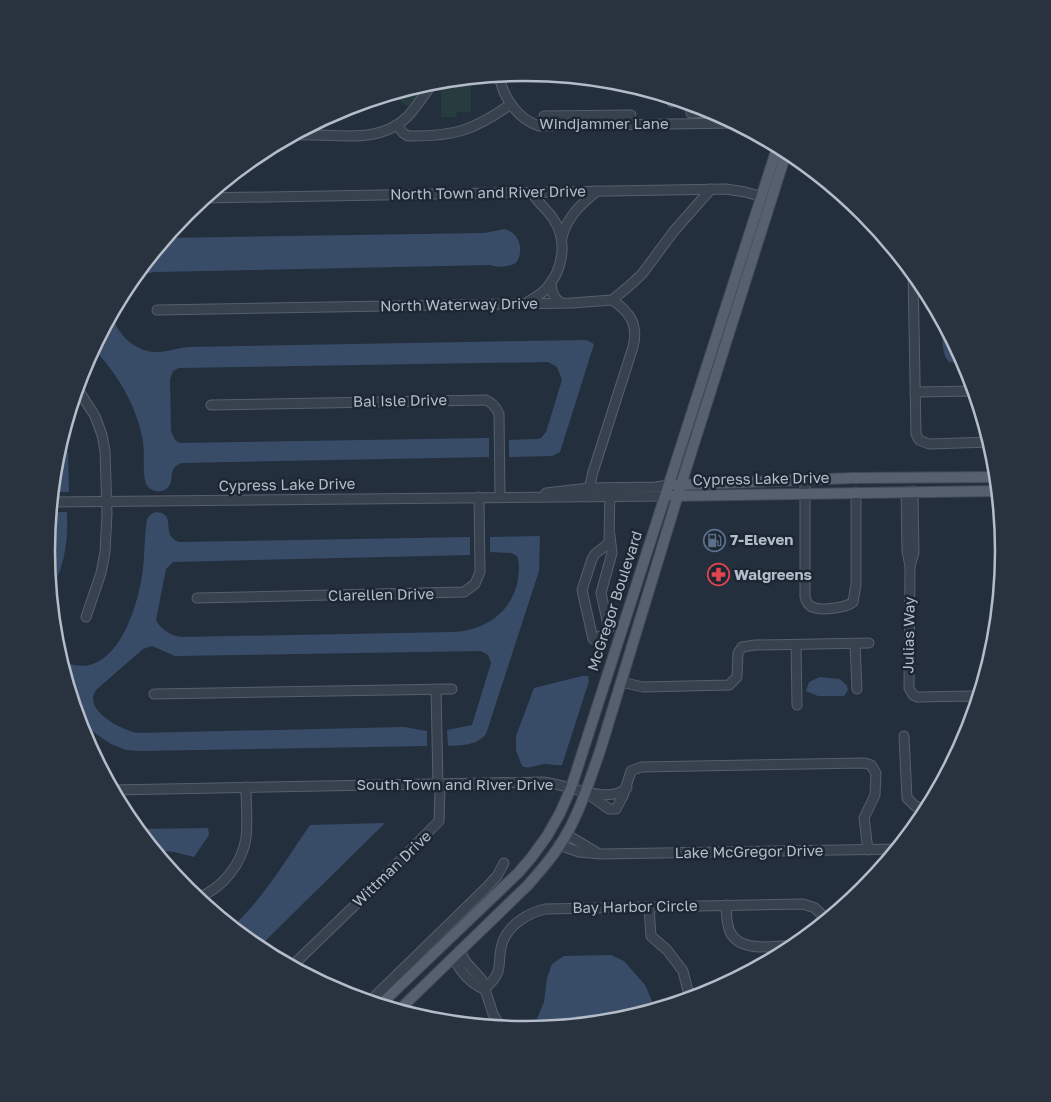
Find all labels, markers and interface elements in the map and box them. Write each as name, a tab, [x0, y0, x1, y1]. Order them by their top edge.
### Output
street label: Windjammer Lane	[539, 114, 669, 132]
street label: North Town and River Drive	[390, 181, 586, 203]
street label: North Waterway Drive	[380, 294, 538, 314]
street label: Bal Isle Drive	[353, 390, 447, 410]
street label: Cypress Lake Drive	[692, 468, 830, 488]
street label: Cypress Lake Drive	[218, 474, 356, 494]
street label: McGregor Boulevard	[583, 528, 645, 673]
fuel station icon: 7-Eleven	[702, 528, 726, 552]
place label: 7-Eleven	[730, 530, 793, 548]
pharmacy icon: Walgreens	[706, 563, 730, 587]
place label: Walgreens	[734, 565, 812, 583]
street label: Clarellen Drive	[328, 584, 435, 604]
street label: Julias Way	[898, 596, 918, 674]
street label: South Town and River Drive	[356, 775, 554, 793]
street label: Wittman Drive	[348, 826, 435, 910]
street label: Lake McGregor Drive	[674, 841, 824, 861]
street label: Bay Harbor Circle	[572, 896, 698, 916]

